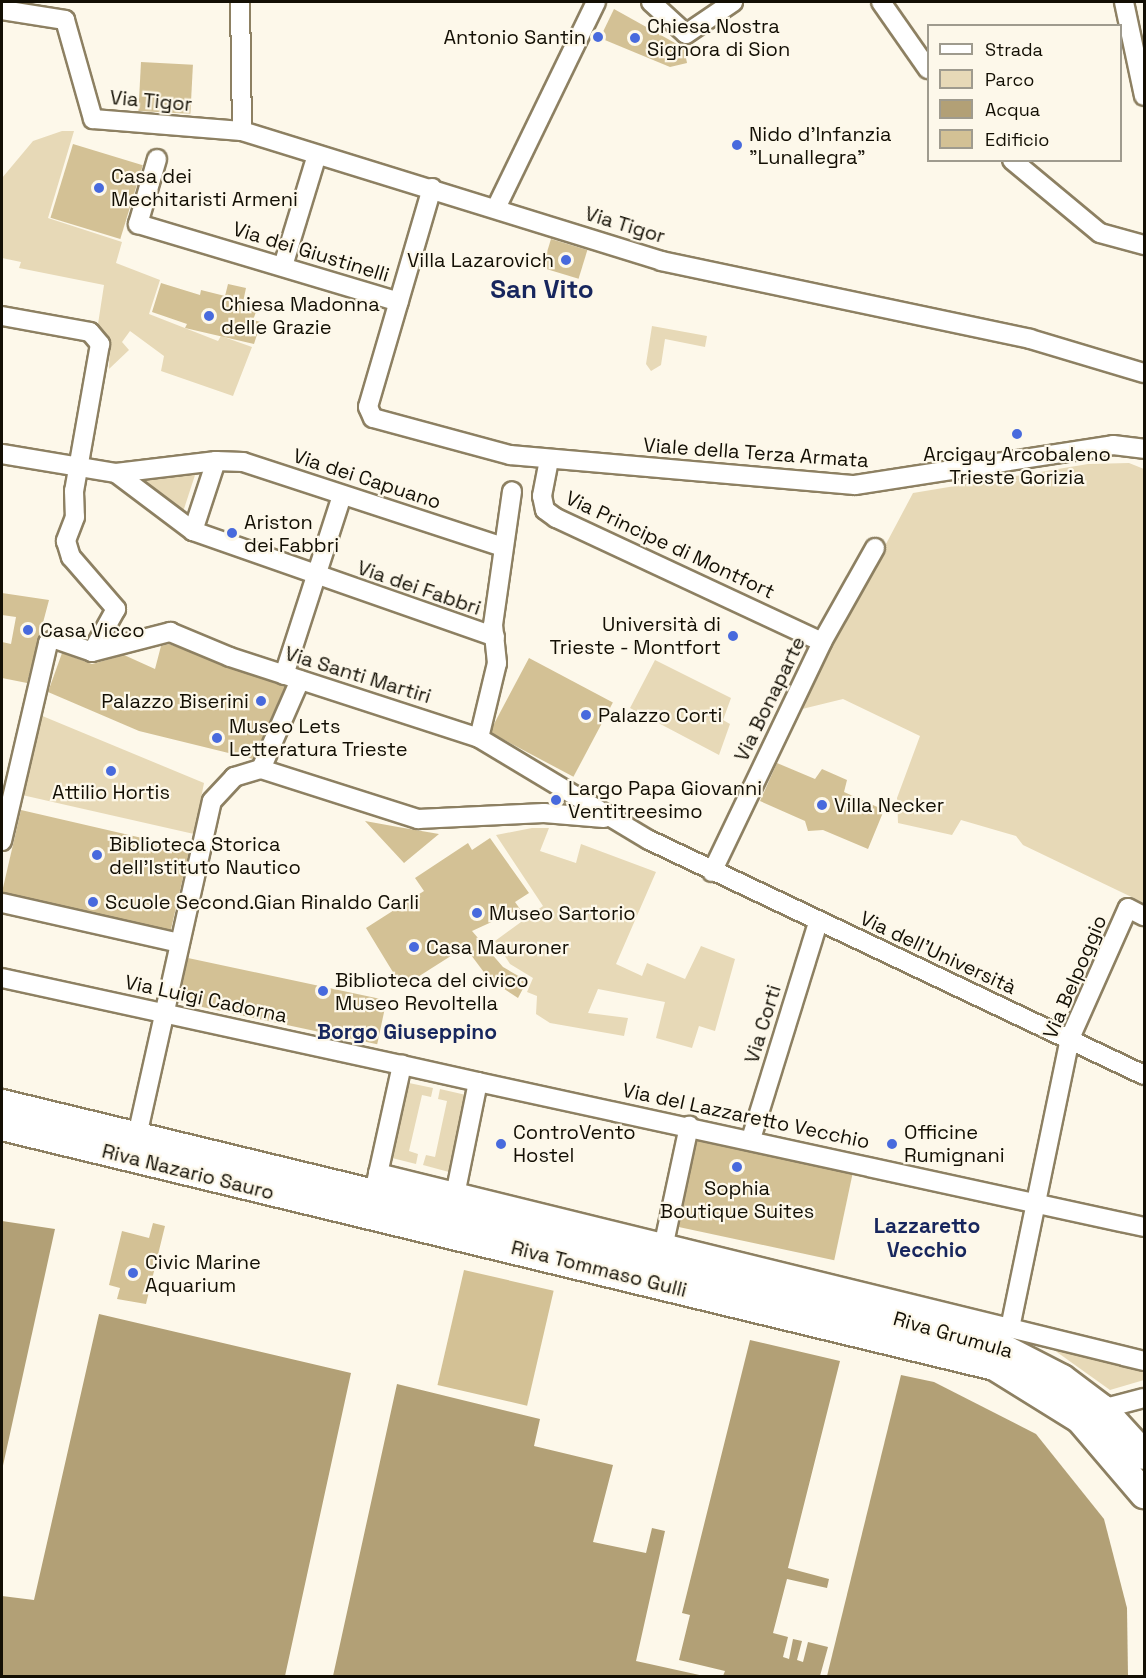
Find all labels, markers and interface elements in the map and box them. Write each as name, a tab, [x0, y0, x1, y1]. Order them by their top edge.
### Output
place label: Chiesa Nostra Signora di Sion	[647, 14, 790, 61]
legend	[927, 24, 1122, 162]
place label: Antonio Santin	[443, 25, 586, 49]
marker: Antonio Santin	[591, 30, 605, 44]
marker: Chiesa Nostra Signora di Sion	[628, 31, 642, 45]
text: Strada	[985, 38, 1043, 61]
text: Parco	[985, 68, 1034, 91]
street label: Via Tigor	[109, 85, 193, 117]
text: Acqua	[985, 98, 1040, 121]
place label: Nido d'Infanzia "Lunallegra"	[749, 122, 892, 169]
text: Edificio	[985, 128, 1049, 151]
marker: Nido d'Infanzia "Lunallegra"	[730, 138, 744, 152]
place label: Casa dei Mechitaristi Armeni	[111, 164, 298, 211]
marker: Casa dei Mechitaristi Armeni	[92, 181, 106, 195]
street label: Via Tigor	[582, 201, 668, 249]
street label: Via dei Giustinelli	[230, 217, 392, 287]
place label: Villa Lazarovich	[407, 248, 554, 272]
marker: Villa Lazarovich	[559, 253, 573, 267]
district label: San Vito	[490, 274, 594, 306]
place label: Chiesa Madonna delle Grazie	[221, 292, 380, 339]
marker: Chiesa Madonna delle Grazie	[202, 309, 216, 323]
marker: Arcigay Arcobaleno Trieste Gorizia	[1010, 427, 1024, 441]
street label: Viale della Terza Armata	[642, 433, 870, 473]
place label: Arcigay Arcobaleno Trieste Gorizia	[923, 443, 1111, 490]
street label: Via dei Capuano	[290, 444, 444, 514]
street label: Via Principe di Montfort	[562, 486, 778, 604]
place label: Ariston dei Fabbri	[244, 510, 339, 557]
marker: Ariston dei Fabbri	[225, 526, 239, 540]
street label: Via dei Fabbri	[354, 556, 484, 620]
place label: Università di Trieste - Montfort	[548, 612, 721, 659]
place label: Casa Vicco	[40, 618, 145, 642]
marker: Casa Vicco	[21, 623, 35, 637]
marker: Università di Trieste - Montfort	[726, 629, 740, 643]
street label: Via Bonaparte	[729, 633, 811, 765]
street label: Via Santi Martiri	[282, 641, 434, 709]
place label: Palazzo Biserini	[101, 689, 249, 713]
marker: Palazzo Biserini	[254, 694, 268, 708]
place label: Palazzo Corti	[598, 703, 722, 727]
marker: Palazzo Corti	[579, 708, 593, 722]
place label: Museo Lets Letteratura Trieste	[229, 714, 408, 761]
marker: Museo Lets Letteratura Trieste	[210, 731, 224, 745]
marker: Attilio Hortis	[104, 764, 118, 778]
place label: Largo Papa Giovanni Ventitreesimo	[568, 777, 762, 824]
place label: Attilio Hortis	[52, 780, 170, 804]
marker: Largo Papa Giovanni Ventitreesimo	[549, 793, 563, 807]
place label: Villa Necker	[834, 793, 944, 817]
marker: Villa Necker	[815, 798, 829, 812]
place label: Biblioteca Storica dell'Istituto Nautico	[109, 832, 301, 879]
marker: Biblioteca Storica dell'Istituto Nautico	[90, 848, 104, 862]
place label: Scuole Second.Gian Rinaldo Carli	[105, 890, 419, 914]
marker: Scuole Second.Gian Rinaldo Carli	[86, 895, 100, 909]
place label: Museo Sartorio	[489, 901, 636, 925]
marker: Museo Sartorio	[470, 906, 484, 920]
street label: Via dell'Università	[856, 906, 1020, 1000]
street label: Via Belpoggio	[1038, 912, 1112, 1042]
place label: Casa Mauroner	[426, 935, 569, 959]
marker: Casa Mauroner	[407, 940, 421, 954]
place label: Biblioteca del civico Museo Revoltella	[335, 968, 529, 1015]
street label: Via Luigi Cadorna	[123, 970, 289, 1028]
street label: Via Corti	[740, 982, 786, 1066]
marker: Biblioteca del civico Museo Revoltella	[316, 984, 330, 998]
district label: Borgo Giuseppino	[317, 1019, 497, 1045]
street label: Via del Lazzaretto Vecchio	[620, 1078, 872, 1154]
place label: ControVento Hostel	[513, 1120, 636, 1167]
place label: Officine Rumignani	[904, 1120, 1005, 1167]
marker: ControVento Hostel	[494, 1137, 508, 1151]
marker: Officine Rumignani	[885, 1137, 899, 1151]
street label: Riva Nazario Sauro	[99, 1139, 277, 1205]
marker: Sophia Boutique Suites	[730, 1160, 744, 1174]
place label: Sophia Boutique Suites	[660, 1176, 814, 1223]
district label: Lazzaretto Vecchio	[874, 1213, 980, 1263]
street label: Riva Tommaso Gulli	[508, 1235, 690, 1303]
place label: Civic Marine Aquarium	[145, 1250, 261, 1297]
marker: Civic Marine Aquarium	[126, 1266, 140, 1280]
street label: Riva Grumula	[890, 1306, 1016, 1364]

